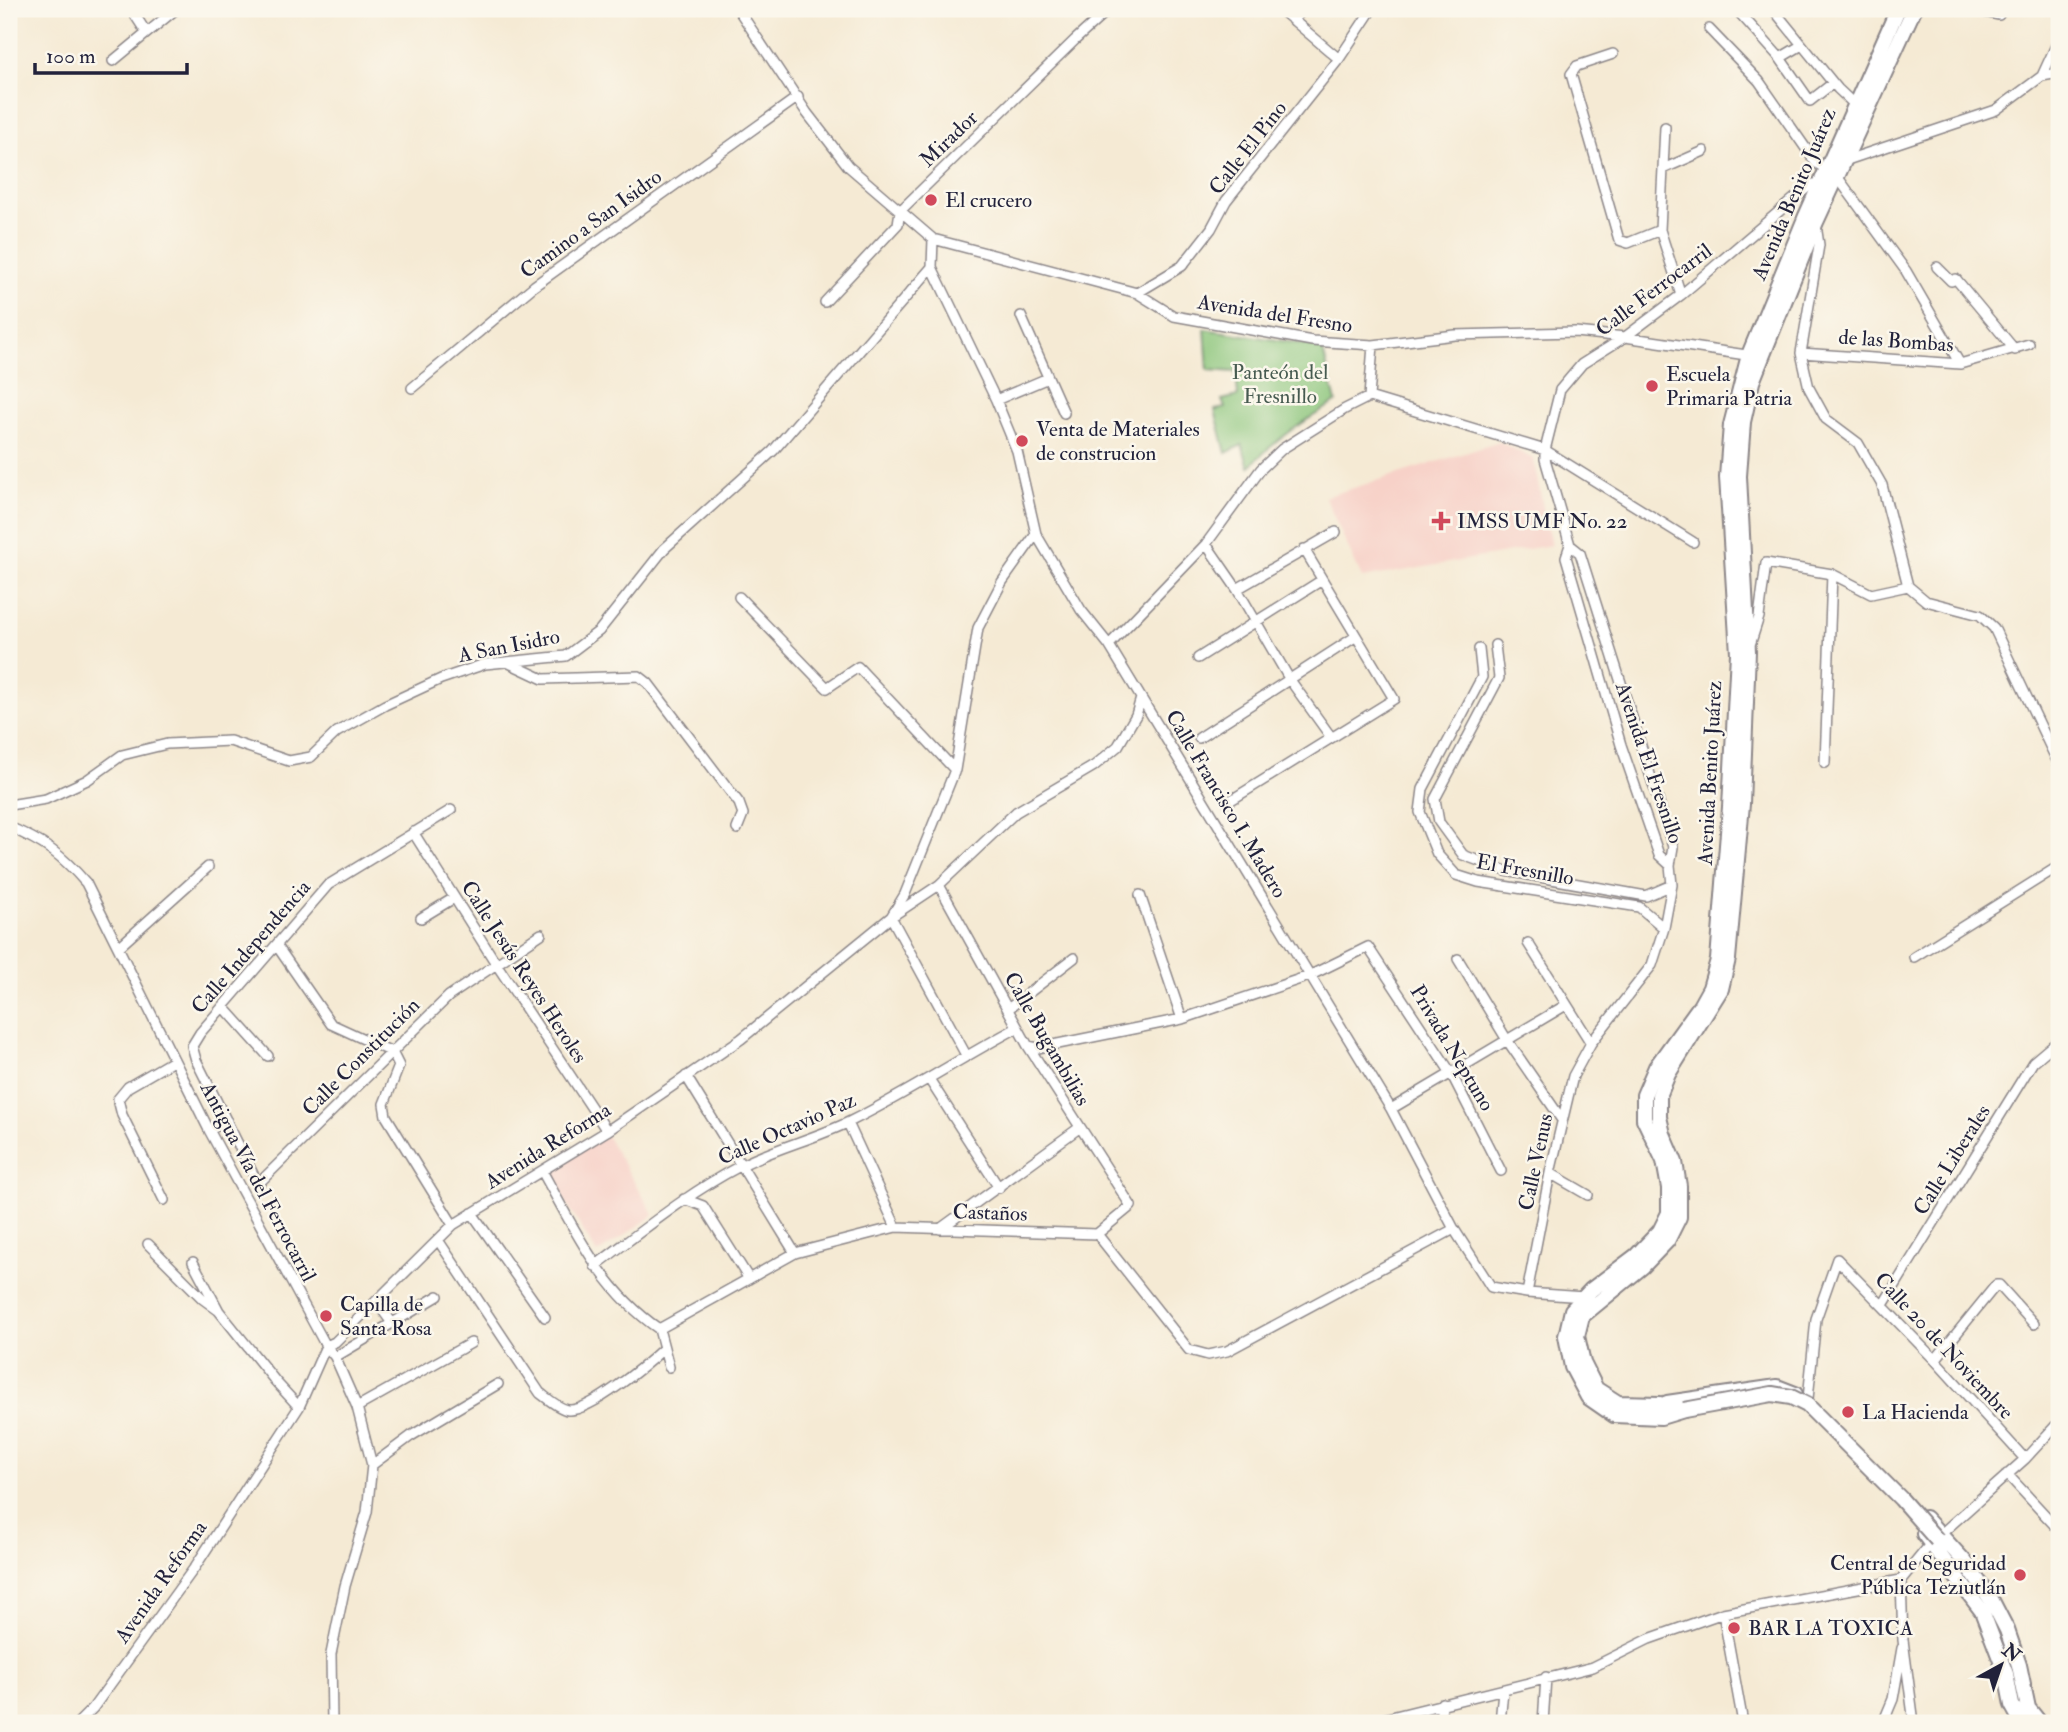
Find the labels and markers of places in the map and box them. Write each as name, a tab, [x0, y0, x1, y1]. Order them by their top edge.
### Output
place label: El crucero	[945, 187, 1032, 214]
marker: El crucero	[923, 192, 939, 208]
place label: Escuela Primaria Patria	[1666, 361, 1793, 412]
marker: Escuela Primaria Patria	[1644, 378, 1660, 394]
place label: Venta de Materiales de construcion	[1036, 416, 1200, 467]
marker: Venta de Materiales de construcion	[1014, 433, 1030, 449]
place label: IMSS UMF No. 22	[1457, 508, 1627, 535]
marker: IMSS UMF No. 22	[1431, 511, 1451, 531]
place label: Capilla de Santa Rosa	[340, 1291, 432, 1342]
marker: Capilla de Santa Rosa	[318, 1308, 334, 1324]
place label: La Hacienda	[1862, 1399, 1969, 1426]
marker: La Hacienda	[1840, 1404, 1856, 1420]
place label: Central de Seguridad Pública Teziutlán	[1830, 1550, 2007, 1601]
marker: Central de Seguridad Pública Teziutlán	[2012, 1567, 2028, 1583]
place label: BAR LA TOXICA	[1748, 1615, 1913, 1642]
marker: BAR LA TOXICA	[1726, 1620, 1742, 1636]

